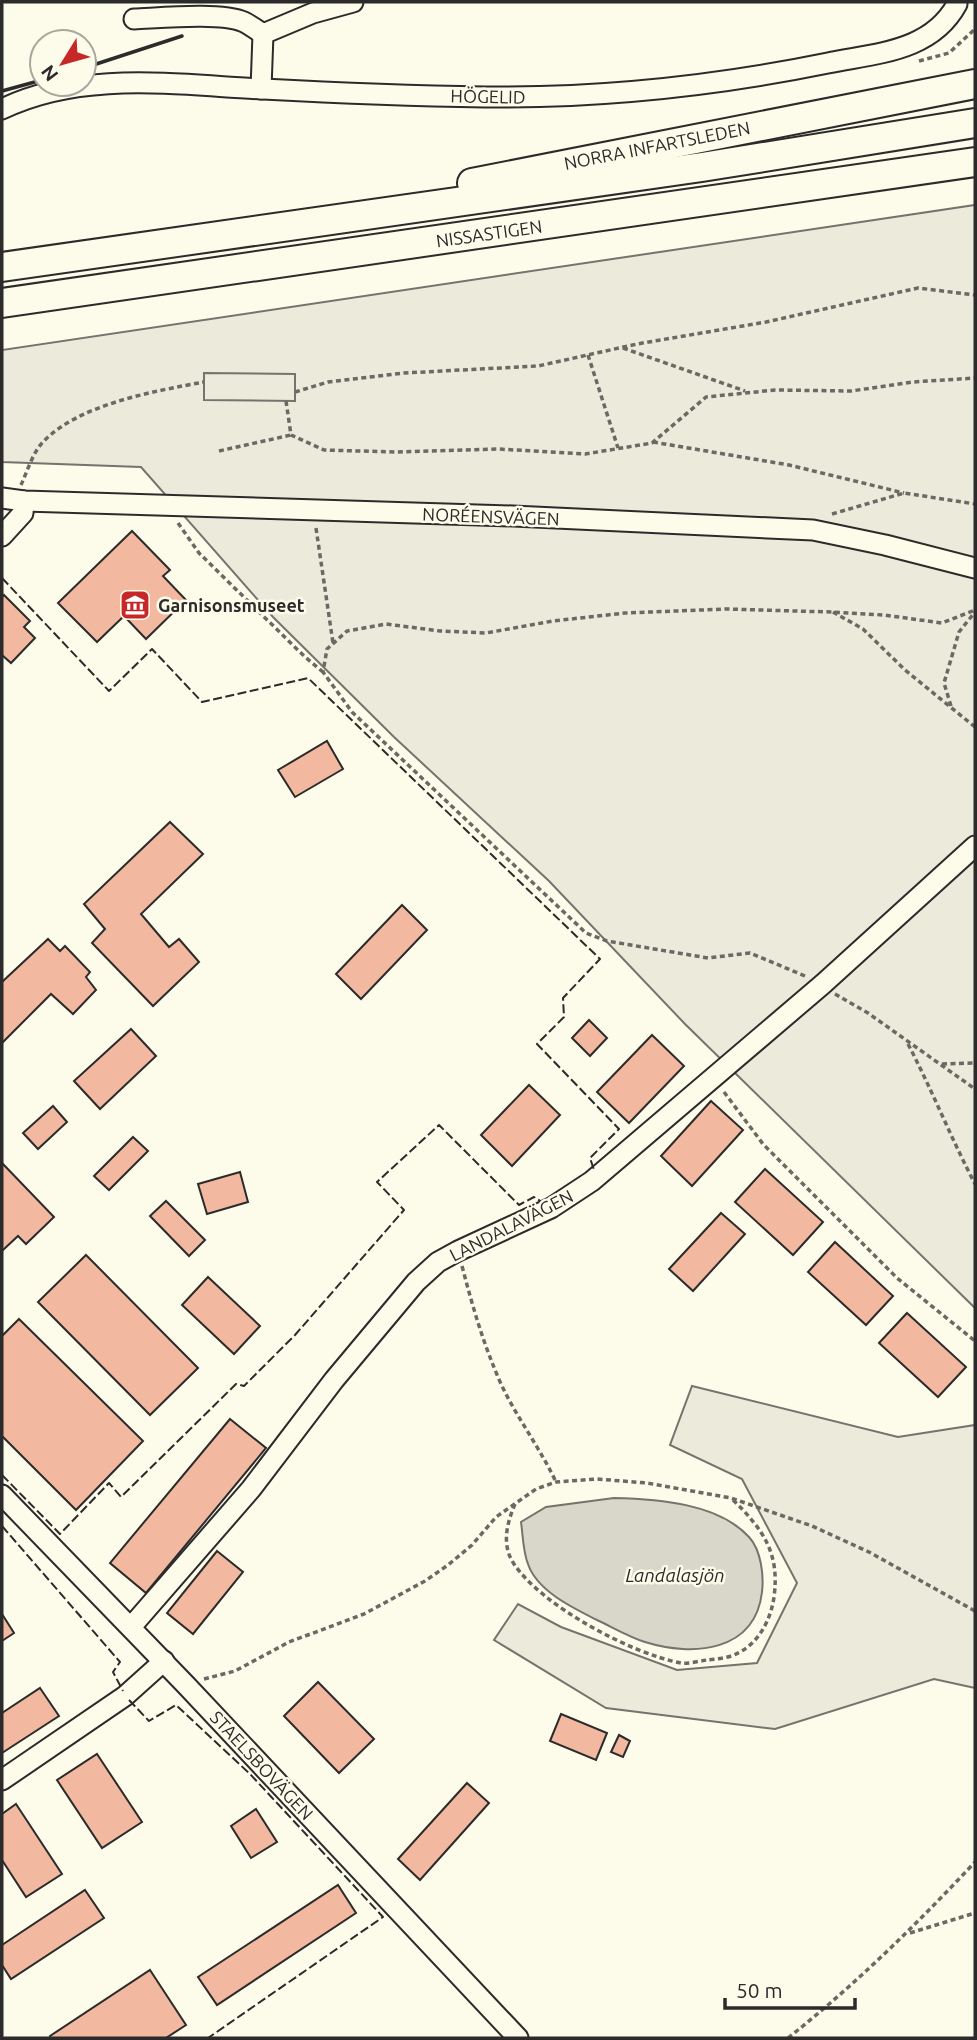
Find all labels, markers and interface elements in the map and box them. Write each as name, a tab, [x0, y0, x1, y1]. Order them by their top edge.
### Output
north arrow	[28, 28, 98, 98]
text: N	[36, 61, 62, 86]
street label: HÖGELID	[450, 85, 526, 107]
street label: NORRA INFARTSLEDEN	[562, 117, 752, 173]
street label: NISSASTIGEN	[435, 216, 543, 250]
street label: NORÉENSVÄGEN	[422, 503, 560, 528]
museum icon: Garnisonsmuseet	[118, 588, 152, 622]
place label: Garnisonsmuseet	[158, 595, 305, 615]
street label: LANDALAVÄGEN	[446, 1185, 576, 1265]
water label: Landalasjön	[625, 1564, 725, 1586]
street label: STAELSBOVÄGEN	[207, 1707, 317, 1823]
scale bar	[725, 1966, 855, 2010]
text: 50 m	[736, 1978, 783, 2002]

